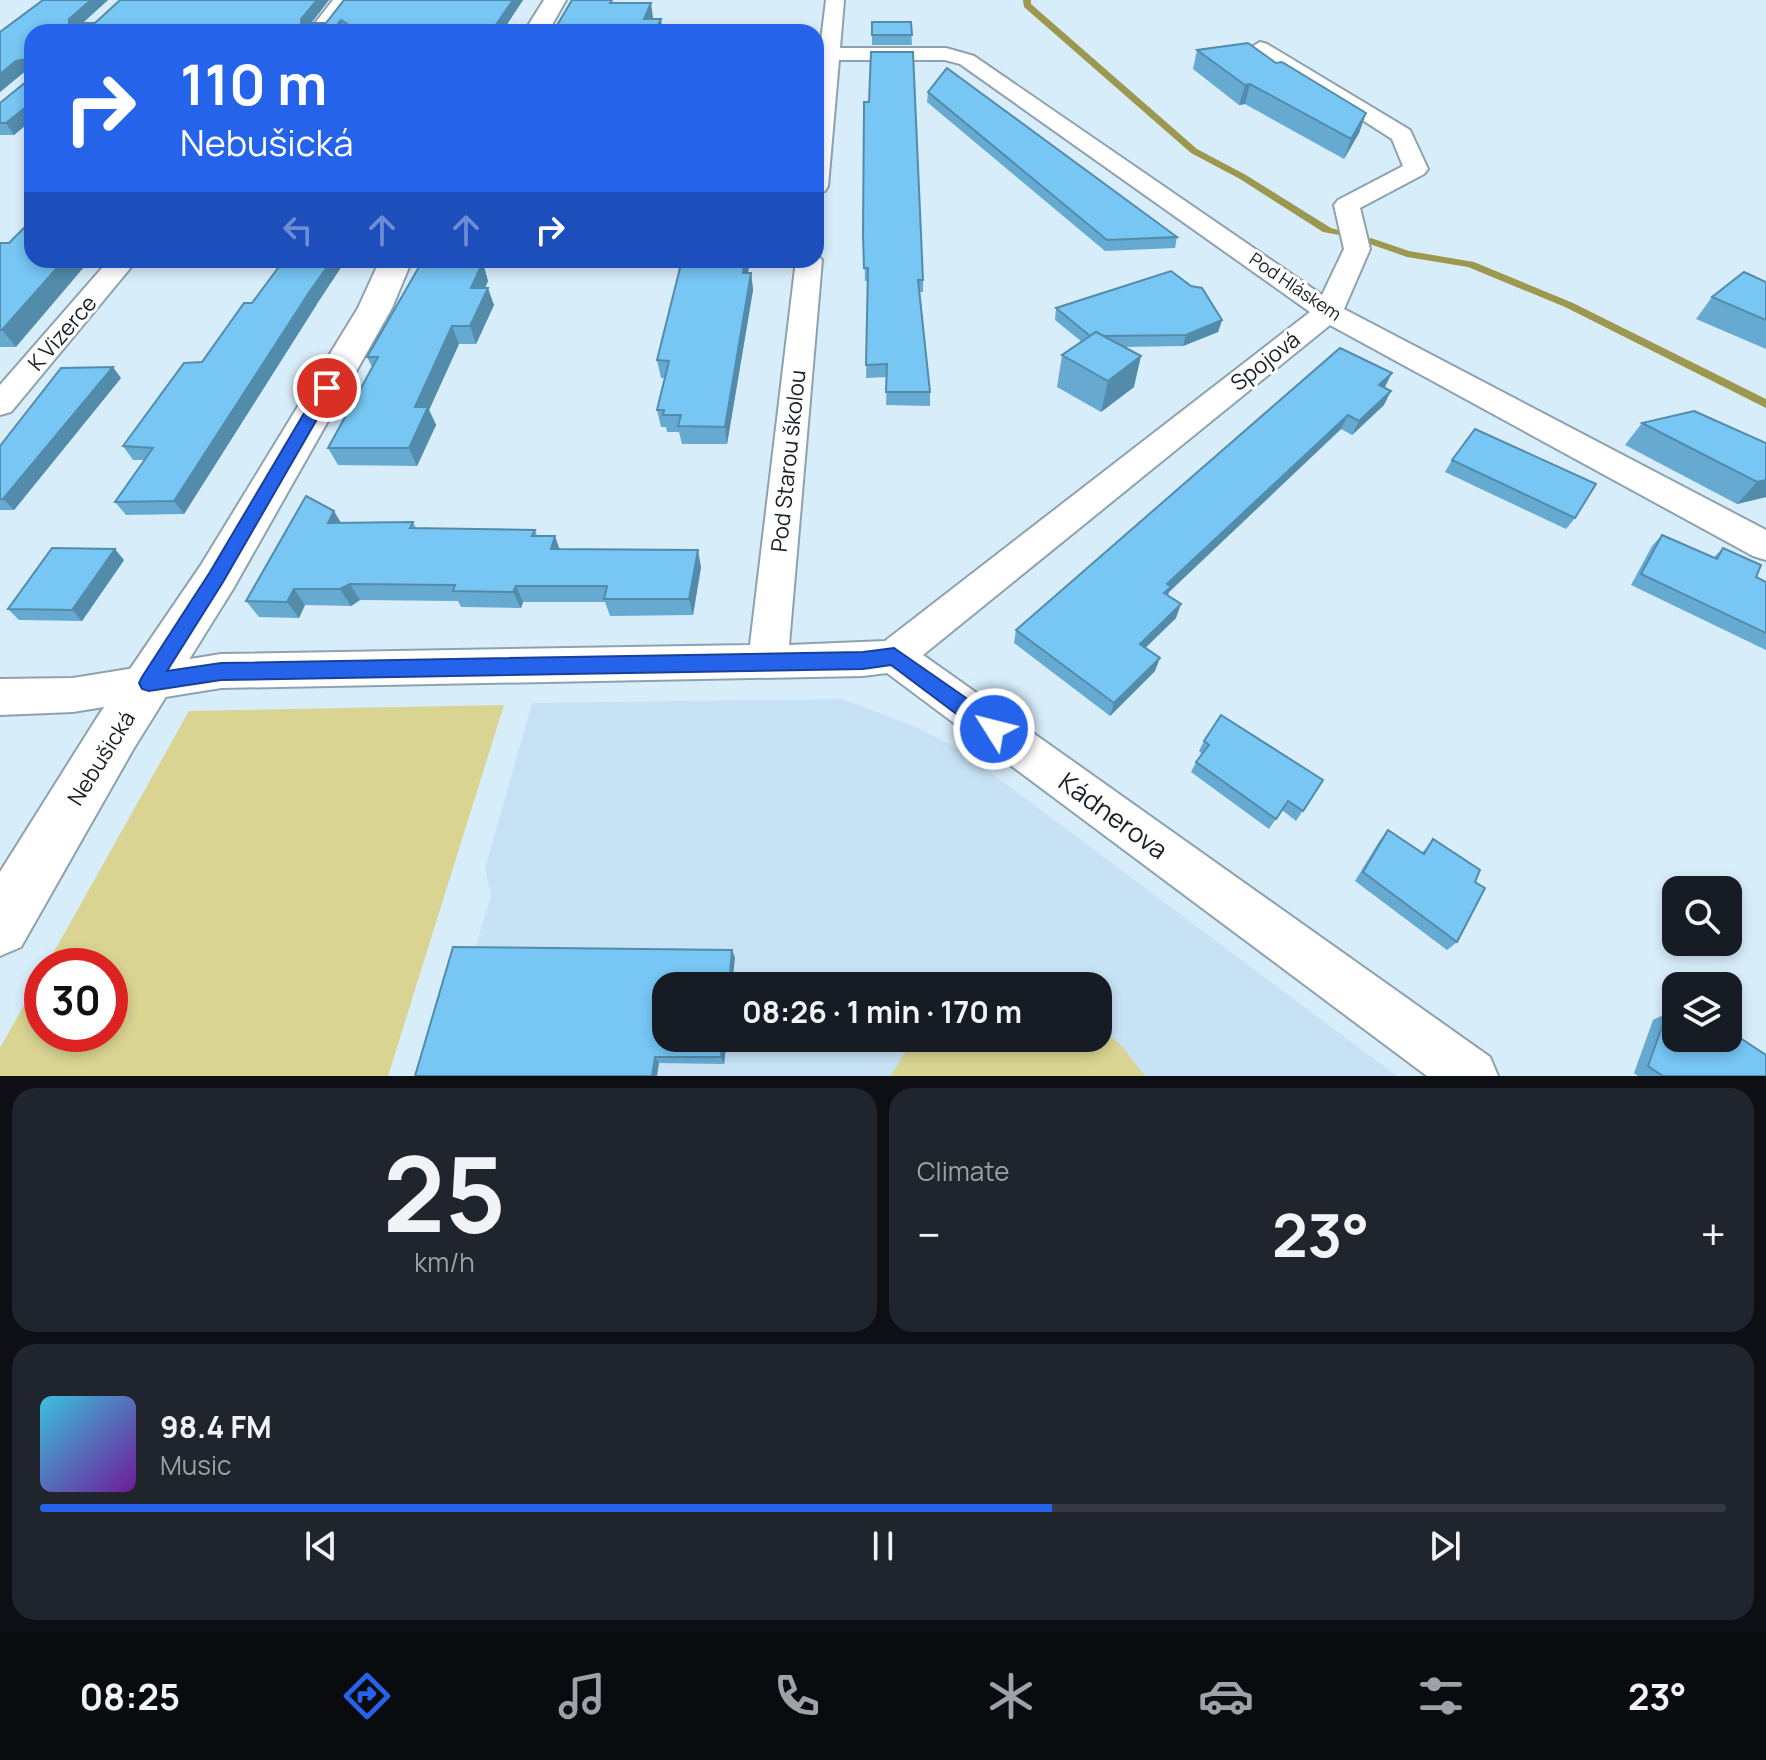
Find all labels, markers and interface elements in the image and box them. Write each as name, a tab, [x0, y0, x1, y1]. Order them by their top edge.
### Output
text: 110 m	[180, 45, 327, 122]
icon: right	[48, 56, 152, 160]
text: Nebušická	[180, 118, 353, 167]
icon: left	[276, 208, 320, 252]
icon: ahead	[360, 208, 404, 252]
icon: ahead	[444, 208, 488, 252]
icon: right	[528, 208, 572, 252]
street label: Pod Hláskem	[1245, 247, 1346, 326]
street label: K Vizerce	[21, 289, 103, 377]
street label: Spojová	[1224, 324, 1306, 398]
pin	[293, 354, 361, 422]
icon: arrive	[305, 366, 349, 410]
street label: Pod Starou školou	[764, 368, 812, 554]
position arrow	[952, 687, 1036, 771]
street label: Nebušická	[60, 705, 142, 811]
street label: Kádnerova	[1052, 763, 1175, 867]
map controls	[1662, 876, 1742, 1052]
button: search	[1662, 876, 1742, 956]
speed limit sign: 30	[24, 948, 128, 1052]
button: layers	[1662, 972, 1742, 1052]
text: 08:26 · 1 min · 170 m	[742, 991, 1022, 1032]
text: 25	[383, 1121, 506, 1263]
text: Climate	[917, 1153, 1009, 1189]
text: 23°	[1272, 1193, 1370, 1275]
text: −	[917, 1204, 941, 1264]
text: +	[1701, 1204, 1726, 1264]
text: km/h	[414, 1244, 475, 1280]
text: 98.4 FM	[160, 1406, 272, 1447]
text: Music	[160, 1447, 231, 1483]
icon: previous	[299, 1524, 343, 1568]
icon: pause	[861, 1524, 905, 1568]
icon: next	[1423, 1524, 1467, 1568]
icon: directions	[339, 1668, 395, 1724]
icon: music	[554, 1668, 610, 1724]
icon: phone	[769, 1668, 825, 1724]
icon: climate	[983, 1668, 1039, 1724]
icon: car	[1198, 1668, 1254, 1724]
icon: filters	[1413, 1668, 1469, 1724]
text: 08:25	[79, 1672, 180, 1721]
text: 23°	[1628, 1672, 1687, 1721]

